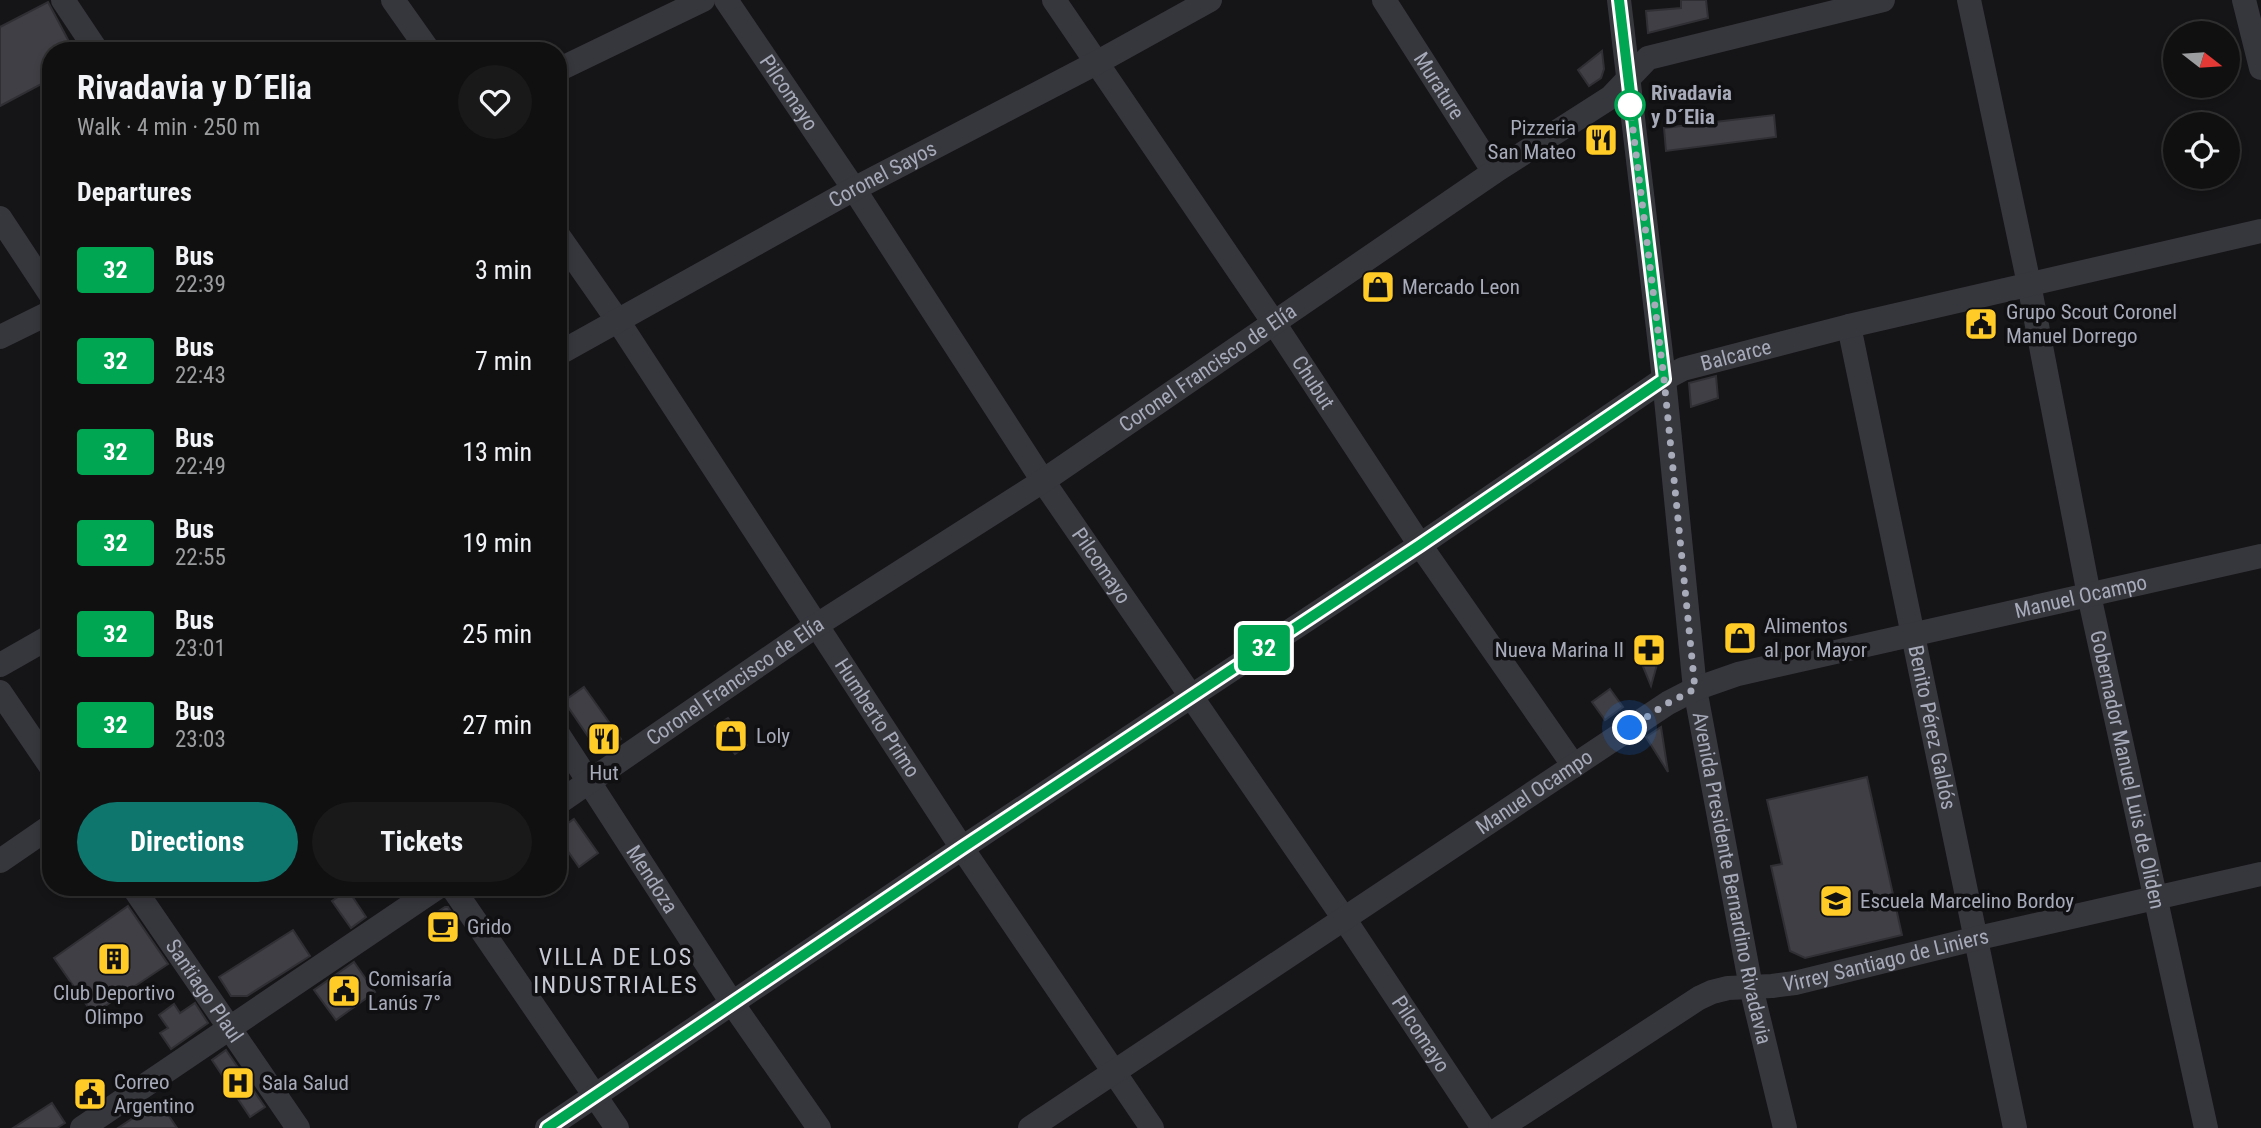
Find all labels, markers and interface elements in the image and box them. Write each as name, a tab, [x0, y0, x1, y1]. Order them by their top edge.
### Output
north arrow	[2163, 21, 2240, 98]
map controls	[2163, 21, 2240, 189]
street label: Murature	[1409, 48, 1469, 124]
street label: Pilcomayo	[755, 50, 823, 135]
button: heart	[458, 65, 532, 139]
text: Rivadavia y D´Elia	[77, 68, 312, 107]
place label: Rivadavia y D´Elia	[1651, 81, 1732, 129]
marker: Rivadavia y D´Elia	[1615, 90, 1645, 120]
button: locate	[2163, 112, 2240, 189]
text: Walk · 4 min · 250 m	[77, 114, 260, 141]
place label: Pizzeria San Mateo	[1488, 116, 1576, 164]
restaurant icon: Pizzeria San Mateo	[1582, 121, 1620, 159]
street label: Coronel Sayos	[825, 136, 941, 213]
text: Departures	[77, 177, 192, 207]
text: Bus	[175, 241, 214, 271]
text: 3 min	[475, 255, 532, 285]
text: 32	[103, 256, 128, 284]
shop icon: Mercado Leon	[1359, 268, 1397, 306]
text: 22:39	[175, 271, 226, 298]
place label: Mercado Leon	[1402, 275, 1520, 299]
street label: Coronel Francisco de Elía	[1115, 299, 1301, 437]
place label: Grupo Scout Coronel Manuel Dorrego	[2006, 300, 2177, 348]
public building icon: Grupo Scout Coronel Manuel Dorrego	[1962, 305, 2000, 343]
text: Bus	[175, 332, 214, 362]
street label: Balcarce	[1698, 335, 1774, 376]
text: 7 min	[475, 346, 532, 376]
text: 32	[103, 347, 128, 375]
street label: Chubut	[1287, 351, 1339, 414]
text: 22:43	[175, 362, 226, 389]
text: Bus	[175, 423, 214, 453]
text: 13 min	[462, 437, 532, 467]
text: 32	[103, 438, 128, 466]
text: 22:49	[175, 453, 226, 480]
text: Bus	[175, 514, 214, 544]
street label: Pilcomayo	[1067, 523, 1136, 608]
text: 19 min	[462, 528, 532, 558]
text: 32	[103, 529, 128, 557]
text: 22:55	[175, 544, 226, 571]
street label: Manuel Ocampo	[2012, 570, 2149, 623]
text: Bus	[175, 605, 214, 635]
street label: Coronel Francisco de Elía	[642, 612, 828, 750]
place label: Alimentos al por Mayor	[1764, 614, 1867, 662]
text: 25 min	[462, 619, 532, 649]
shop icon: Alimentos al por Mayor	[1721, 619, 1759, 657]
text: 32	[103, 620, 128, 648]
line badge: 32	[1232, 625, 1296, 671]
street label: Gobernador Manuel Luis de Oliden	[2085, 628, 2170, 911]
pharmacy icon: Nueva Marina II	[1630, 631, 1668, 669]
text: 32	[1252, 634, 1276, 662]
text: 23:01	[175, 635, 226, 662]
place label: Nueva Marina II	[1495, 638, 1624, 662]
street label: Benito Pérez Galdós	[1903, 643, 1961, 812]
street label: Humberto Primo	[830, 654, 925, 782]
text: Bus	[175, 696, 214, 726]
text: 27 min	[462, 710, 532, 740]
your location	[1612, 710, 1647, 745]
street label: Avenida Presidente Bernardino Rivadavia	[1688, 710, 1776, 1047]
text: 32	[103, 711, 128, 739]
shop icon: Loly	[712, 717, 750, 755]
restaurant icon: Hut	[585, 720, 623, 758]
place label: Loly	[756, 724, 790, 748]
text: 23:03	[175, 726, 226, 753]
street label: Manuel Ocampo	[1472, 745, 1597, 839]
place label: Hut	[589, 761, 619, 785]
button: Directions	[77, 802, 298, 882]
button: Tickets	[312, 802, 532, 882]
street label: Mendoza	[621, 841, 683, 918]
school or university icon: Escuela Marcelino Bordoy	[1817, 882, 1855, 920]
place label: Escuela Marcelino Bordoy	[1860, 889, 2074, 913]
cafe icon: Grido	[424, 908, 462, 946]
place label: Grido	[467, 915, 512, 939]
street label: Virrey Santiago de Liniers	[1781, 924, 1991, 996]
street label: Santiago Plaul	[161, 935, 248, 1047]
building icon: Club Deportivo Olimpo	[95, 940, 133, 978]
district label: VILLA DE LOS INDUSTRIALES	[533, 943, 699, 999]
place label: Comisaría Lanús 7°	[368, 967, 452, 1015]
public building icon: Comisaría Lanús 7°	[325, 972, 363, 1010]
place label: Club Deportivo Olimpo	[53, 981, 175, 1029]
street label: Pilcomayo	[1387, 992, 1455, 1077]
hospital icon: Sala Salud	[219, 1064, 257, 1102]
place label: Correo Argentino	[114, 1070, 194, 1118]
place label: Sala Salud	[262, 1071, 349, 1095]
public building icon: Correo Argentino	[71, 1075, 109, 1113]

